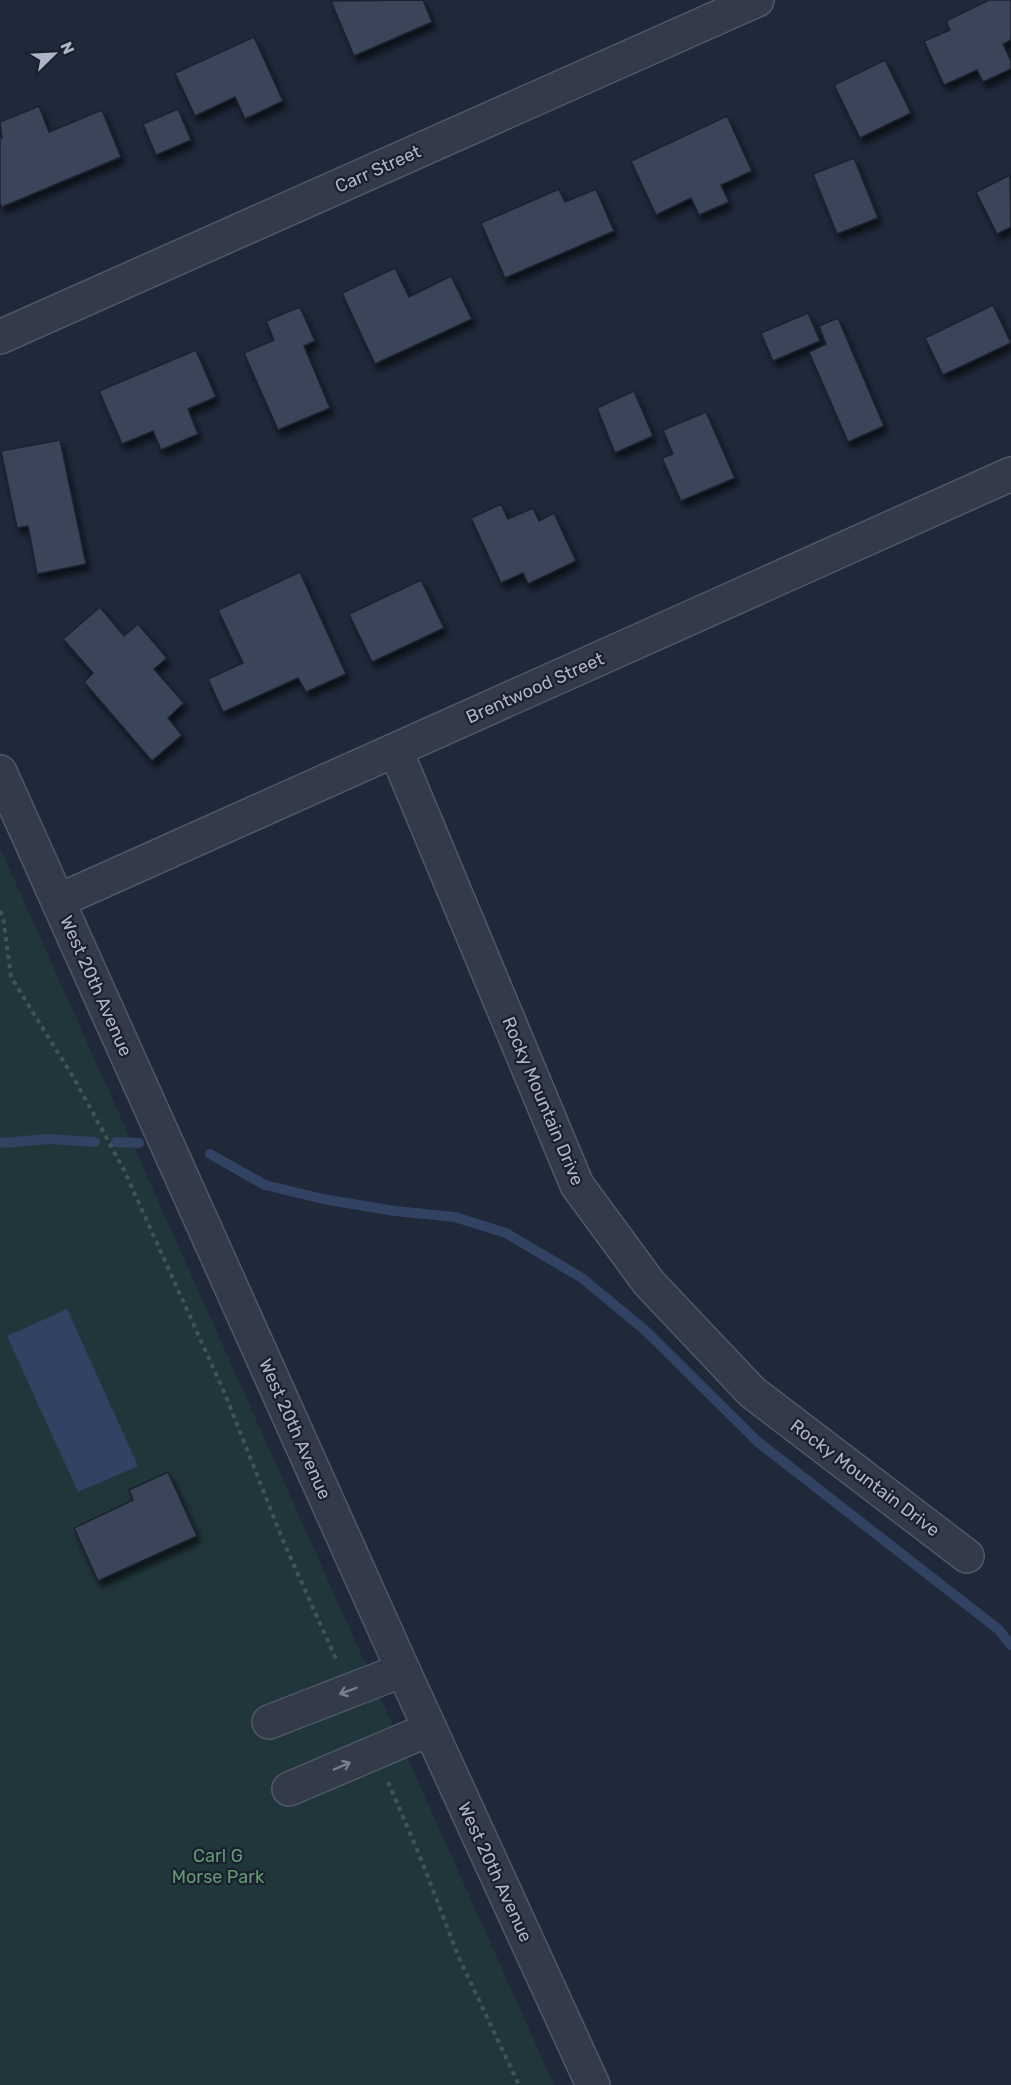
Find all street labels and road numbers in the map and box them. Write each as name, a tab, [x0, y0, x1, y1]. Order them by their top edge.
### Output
street label: Carr Street	[332, 140, 424, 198]
street label: Brentwood Street	[463, 648, 607, 728]
street label: West 20th Avenue	[55, 912, 137, 1060]
street label: Rocky Mountain Drive	[497, 1013, 589, 1189]
street label: West 20th Avenue	[254, 1355, 336, 1503]
street label: Rocky Mountain Drive	[786, 1415, 944, 1541]
street label: West 20th Avenue	[453, 1799, 537, 1945]

